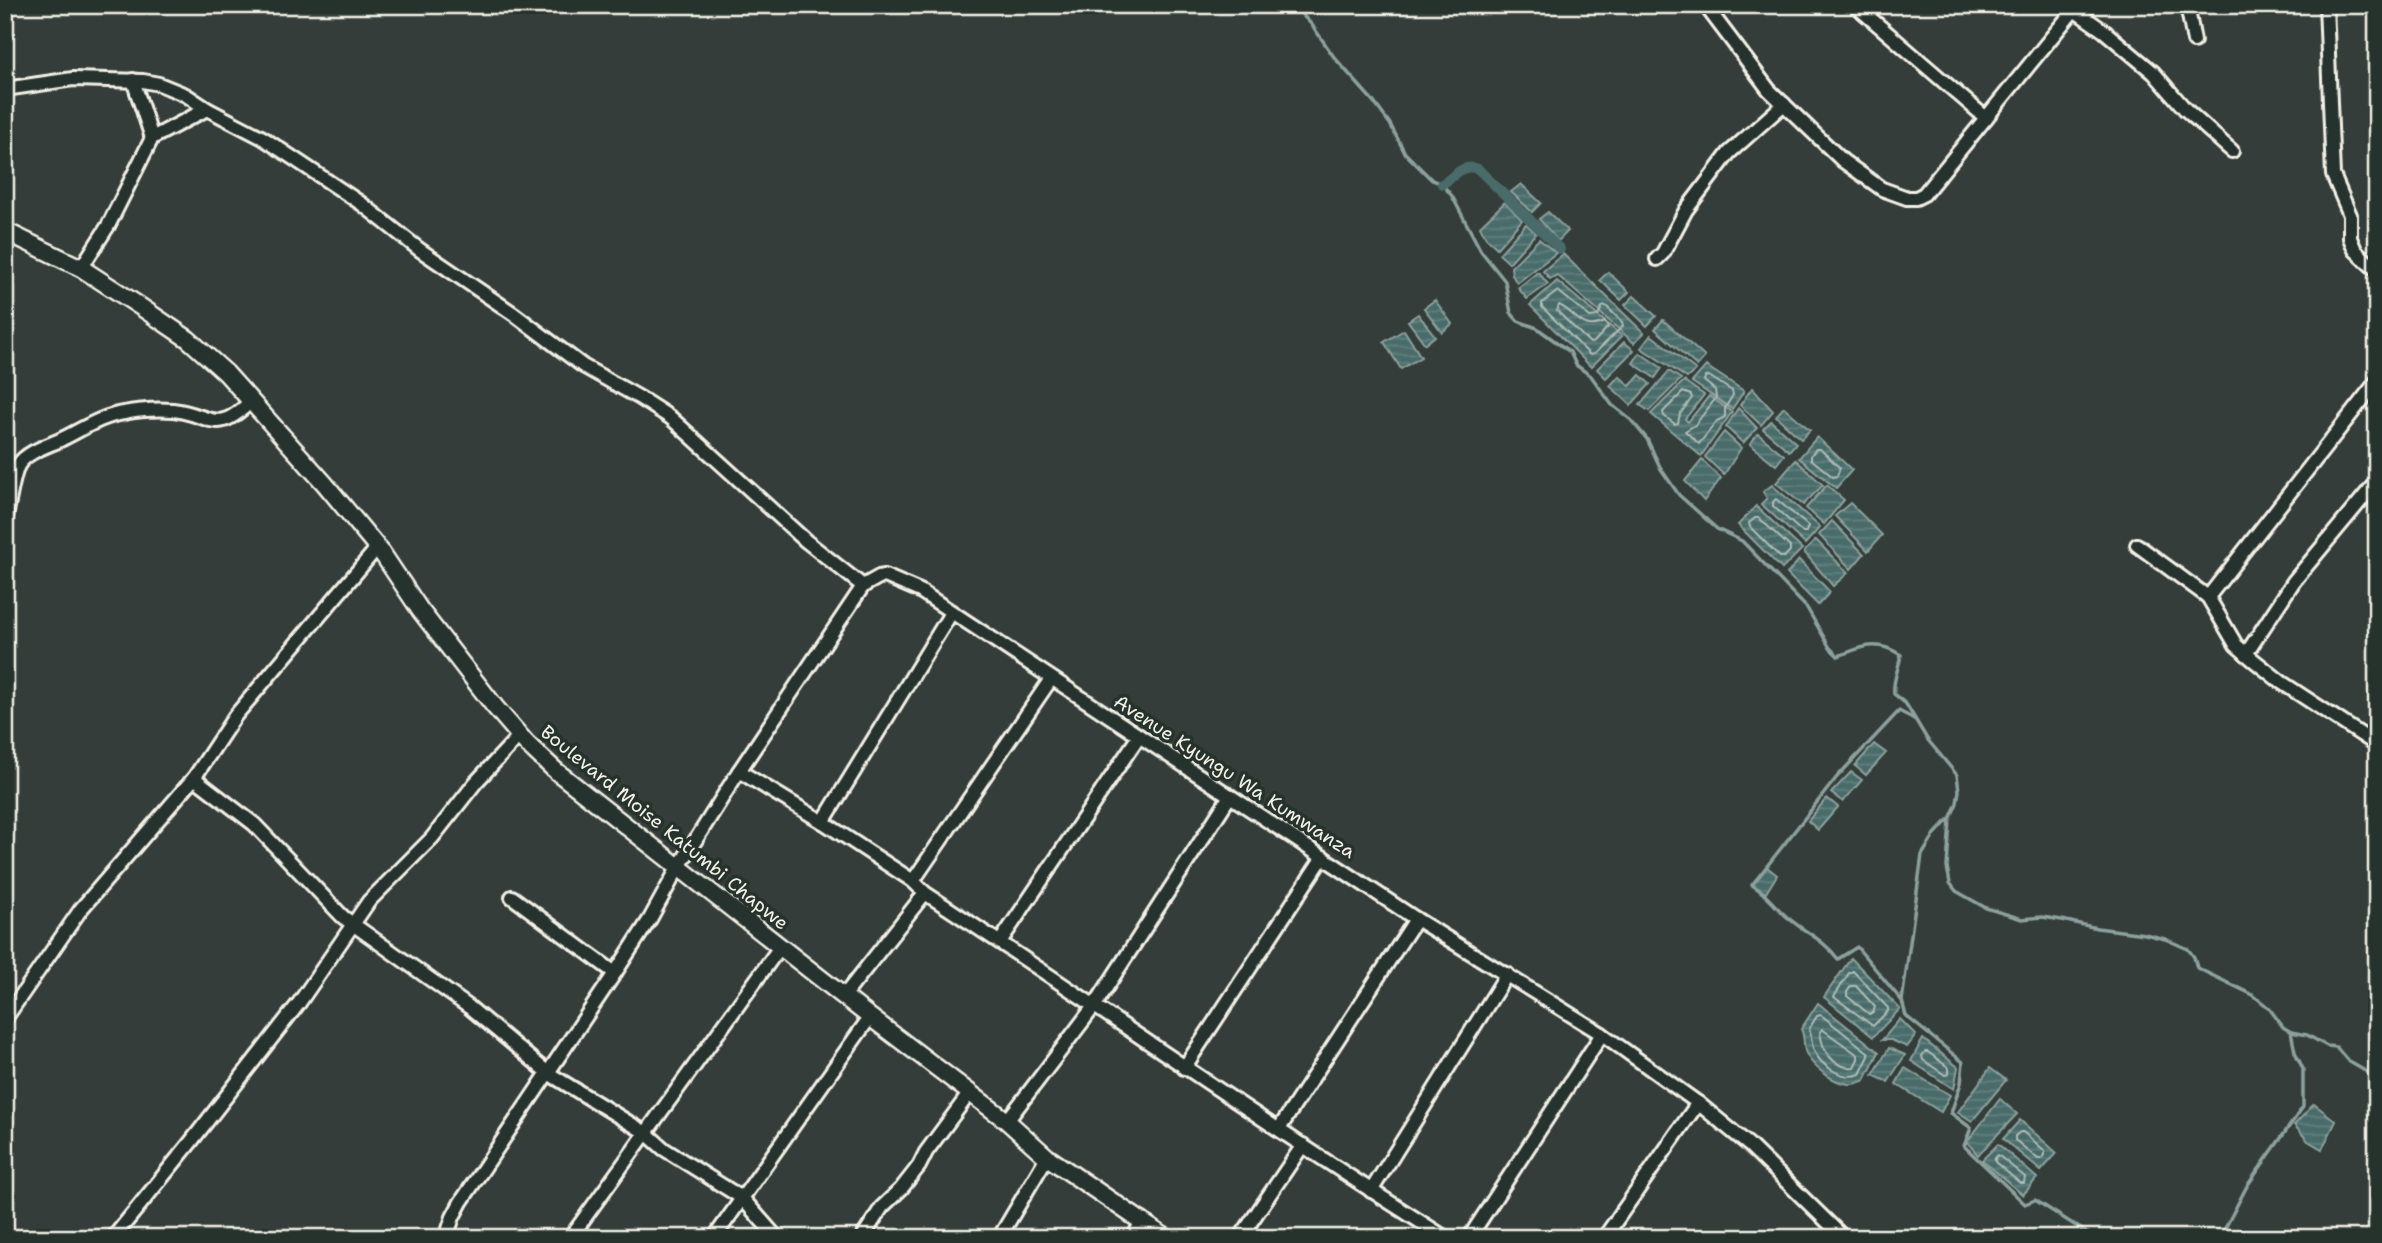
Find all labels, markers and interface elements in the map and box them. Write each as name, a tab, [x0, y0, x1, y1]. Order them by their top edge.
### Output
street label: Avenue Kyungu Wa Kumwanza	[1109, 689, 1360, 864]
street label: Boulevard Moise Katumbi Chapwe	[535, 719, 794, 935]

